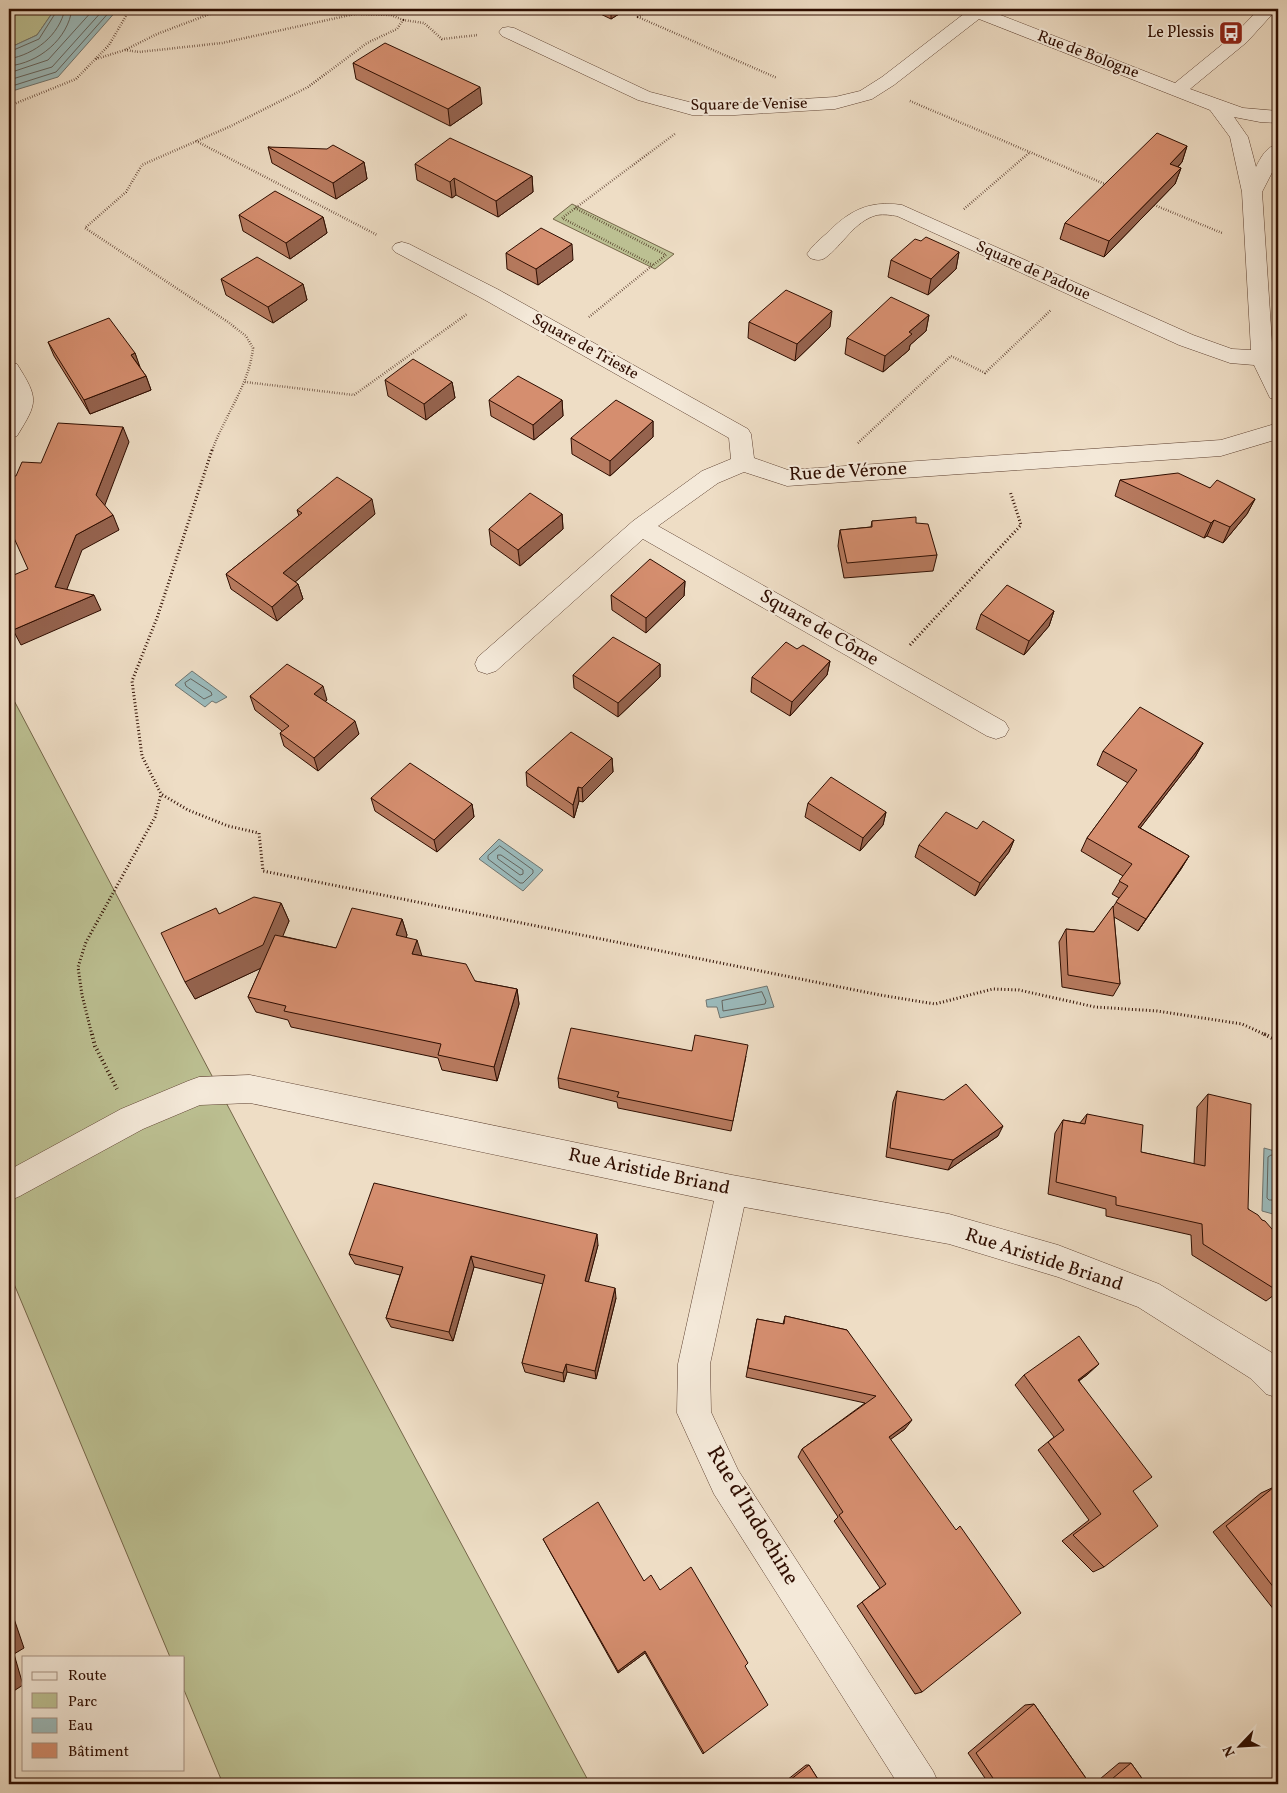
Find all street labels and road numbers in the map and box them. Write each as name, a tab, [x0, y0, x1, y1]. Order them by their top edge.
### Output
street label: Rue de Bologne	[1034, 25, 1142, 85]
street label: Square de Venise	[690, 93, 808, 117]
street label: Square de Padoue	[972, 236, 1094, 306]
street label: Square de Trieste	[528, 309, 642, 385]
street label: Rue de Vérone	[788, 456, 908, 488]
street label: Square de Côme	[755, 583, 883, 673]
street label: Rue Aristide Briand	[566, 1142, 732, 1202]
street label: Rue Aristide Briand	[962, 1222, 1126, 1298]
street label: Rue d’Indochine	[698, 1441, 806, 1591]

